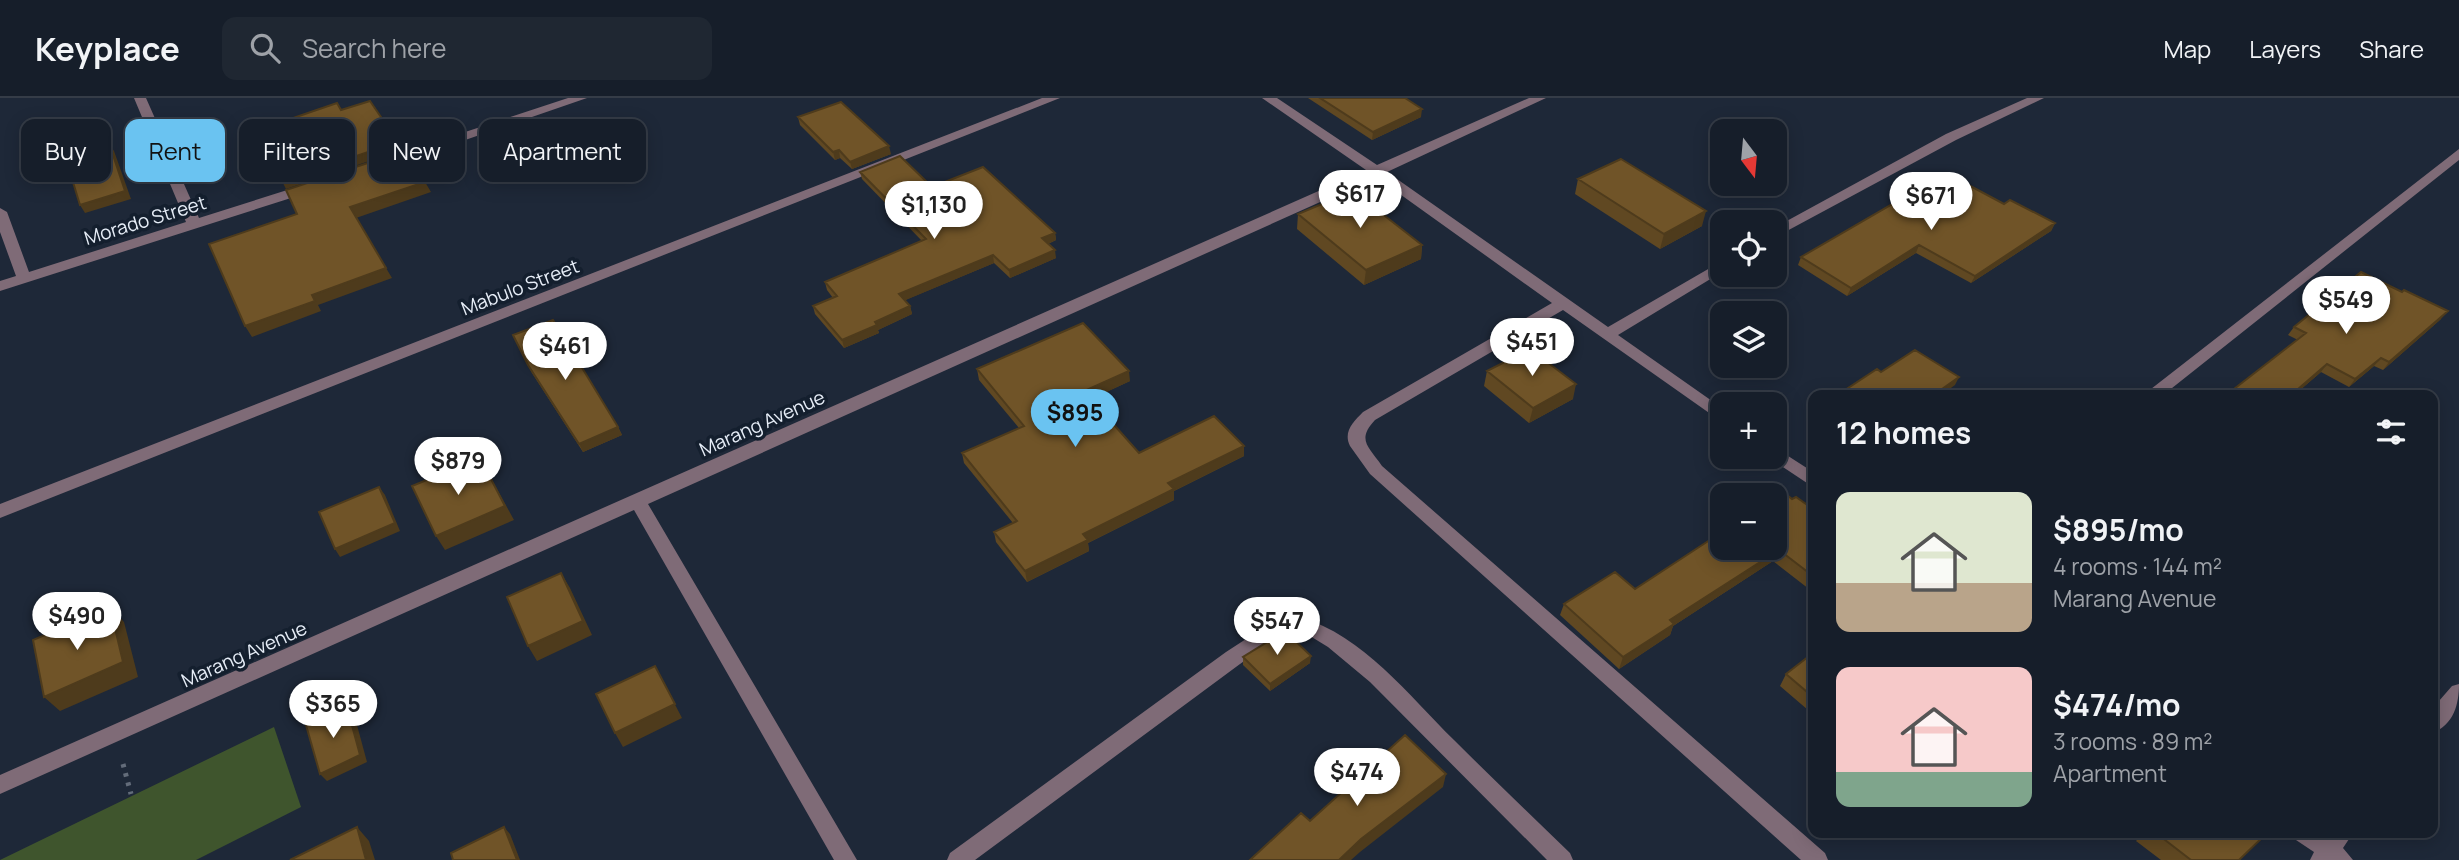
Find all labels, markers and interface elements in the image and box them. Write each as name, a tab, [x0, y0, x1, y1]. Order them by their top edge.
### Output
search box	[222, 17, 712, 80]
text: Keyplace	[35, 26, 180, 71]
icon: search	[246, 29, 284, 67]
text: Search here	[302, 30, 447, 66]
text: Map	[2164, 32, 2211, 65]
text: Layers	[2249, 32, 2321, 65]
text: Share	[2359, 32, 2424, 65]
chip: Buy	[21, 119, 111, 182]
chip: Rent	[125, 119, 225, 182]
chip: Filters	[239, 119, 355, 182]
chip: New	[369, 119, 465, 182]
chip: Apartment	[479, 119, 646, 182]
north arrow	[1710, 119, 1787, 196]
map controls	[1710, 119, 1787, 560]
pin: $617	[1319, 170, 1401, 230]
pin: $671	[1890, 172, 1972, 232]
text: $617	[1335, 177, 1385, 209]
text: $671	[1905, 179, 1957, 211]
pin: $1,130	[877, 181, 991, 241]
text: $1,130	[901, 188, 967, 220]
street label: Morado Street	[81, 189, 209, 251]
button: locate	[1710, 210, 1787, 287]
street label: Mabulo Street	[457, 253, 583, 321]
pin: $549	[2305, 276, 2387, 336]
text: $549	[2318, 283, 2374, 315]
button: layers	[1710, 301, 1787, 378]
pin: $451	[1491, 318, 1573, 378]
pin: $461	[524, 322, 606, 382]
text: $451	[1506, 325, 1558, 357]
text: $461	[539, 329, 591, 361]
street label: Marang Avenue	[695, 384, 829, 462]
pin: $895	[1034, 390, 1116, 449]
button: +	[1710, 392, 1787, 469]
text: $895	[1047, 396, 1103, 428]
text: 12 homes	[1836, 412, 1971, 453]
icon: filters	[2372, 413, 2410, 451]
pin: $879	[417, 438, 499, 497]
text: $879	[430, 444, 486, 476]
button: −	[1710, 483, 1787, 560]
text: $895/mo	[2053, 509, 2184, 550]
icon: home	[1892, 520, 1976, 604]
text: 4 rooms · 144 m²	[2053, 550, 2222, 582]
text: Marang Avenue	[2053, 582, 2216, 614]
pin: $490	[36, 592, 118, 652]
pin: $547	[1236, 598, 1318, 657]
text: $490	[48, 599, 106, 631]
text: $547	[1250, 604, 1304, 636]
street label: Marang Avenue	[177, 615, 311, 693]
pin: $365	[292, 680, 374, 740]
text: $474/mo	[2053, 684, 2181, 725]
text: $365	[305, 687, 361, 719]
icon: home	[1892, 695, 1976, 779]
text: 3 rooms · 89 m²	[2053, 725, 2213, 757]
pin: $474	[1316, 748, 1398, 808]
text: $474	[1330, 755, 1384, 787]
text: Apartment	[2053, 757, 2167, 789]

